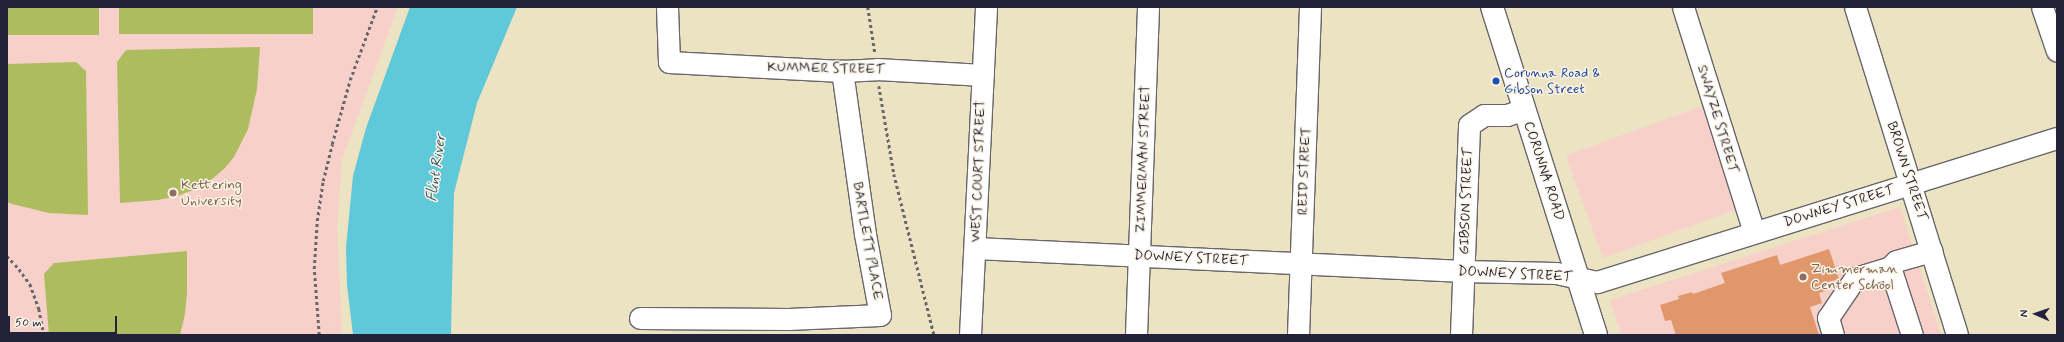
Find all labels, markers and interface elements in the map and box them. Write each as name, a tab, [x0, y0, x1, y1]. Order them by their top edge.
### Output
street label: KUMMER STREET	[767, 59, 885, 77]
street label: SWAYZE STREET	[1693, 63, 1743, 175]
place label: Corunna Road & Gibson Street	[1504, 65, 1600, 98]
marker: Corunna Road & Gibson Street	[1491, 76, 1501, 86]
street label: ZIMMERMAN STREET	[1132, 85, 1154, 233]
street label: WEST COURT STREET	[967, 100, 989, 242]
street label: BROWN STREET	[1883, 119, 1931, 223]
street label: CORUNNA ROAD	[1520, 120, 1568, 222]
street label: REID STREET	[1294, 126, 1314, 216]
water label: Flint River	[423, 133, 451, 203]
street label: GIBSON STREET	[1456, 147, 1476, 255]
place label: Kettering University	[181, 177, 242, 210]
street label: BARTLETT PLACE	[849, 180, 887, 302]
street label: DOWNEY STREET	[1781, 181, 1897, 231]
marker: Kettering University	[168, 188, 178, 198]
street label: DOWNEY STREET	[1133, 247, 1249, 269]
place label: Zimmerman Center School	[1811, 261, 1898, 294]
street label: DOWNEY STREET	[1457, 263, 1573, 285]
marker: Zimmerman Center School	[1798, 272, 1808, 282]
north arrow	[2016, 294, 2056, 334]
scale bar	[10, 308, 119, 334]
text: N	[2017, 310, 2031, 317]
text: 50 m	[15, 315, 42, 331]

